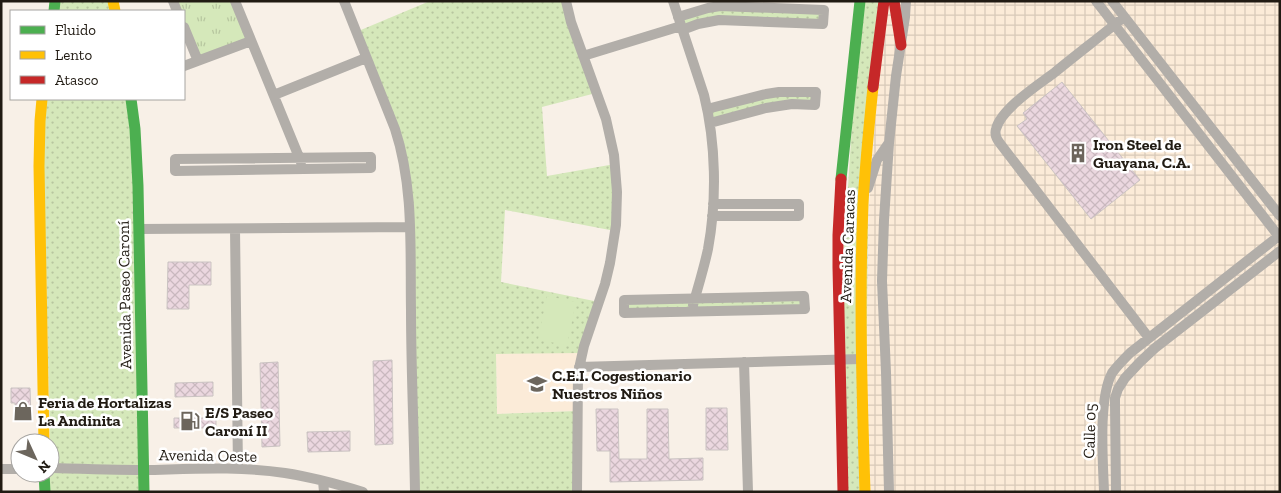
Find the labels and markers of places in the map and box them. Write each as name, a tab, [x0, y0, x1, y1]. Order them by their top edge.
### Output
place label: Iron Steel de Guayana, C.A.	[1093, 135, 1191, 172]
building icon: Iron Steel de Guayana, C.A.	[1067, 142, 1089, 164]
place label: C.E.I. Cogestionario Nuestros Niños	[552, 366, 692, 403]
school or university icon: C.E.I. Cogestionario Nuestros Niños	[526, 373, 548, 395]
place label: Feria de Hortalizas La Andinita	[38, 393, 172, 430]
shop icon: Feria de Hortalizas La Andinita	[12, 400, 34, 422]
place label: E/S Paseo Caroní II	[205, 403, 274, 440]
fuel station icon: E/S Paseo Caroní II	[179, 410, 201, 432]

